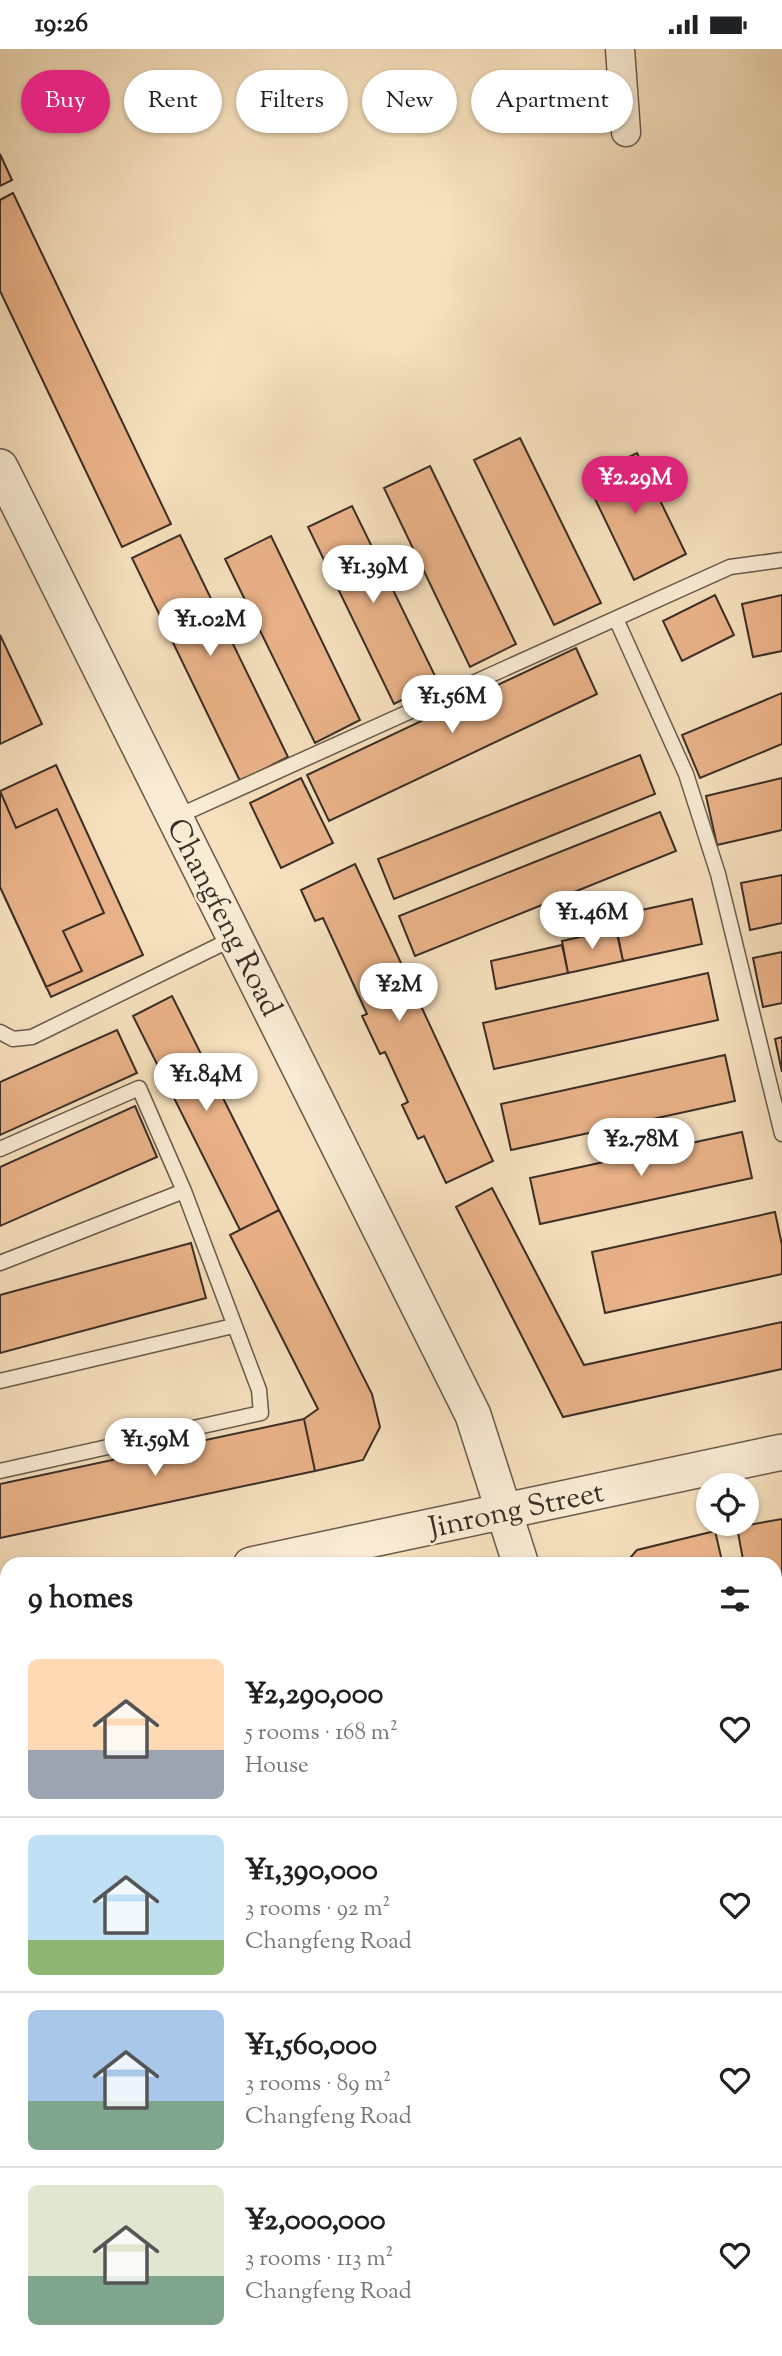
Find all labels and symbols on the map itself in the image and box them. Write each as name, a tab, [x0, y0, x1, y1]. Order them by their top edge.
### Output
pin: ¥2.29M	[578, 456, 692, 516]
pin: ¥1.39M	[316, 545, 430, 605]
pin: ¥1.02M	[153, 599, 267, 658]
pin: ¥1.56M	[395, 675, 509, 735]
street label: Changfeng Road	[154, 812, 291, 1025]
pin: ¥1.46M	[535, 891, 649, 951]
pin: ¥2M	[365, 963, 433, 1023]
pin: ¥1.84M	[149, 1053, 263, 1113]
pin: ¥2.78M	[584, 1119, 698, 1178]
pin: ¥1.59M	[98, 1419, 212, 1478]
street label: Jinrong Street	[423, 1472, 608, 1551]

